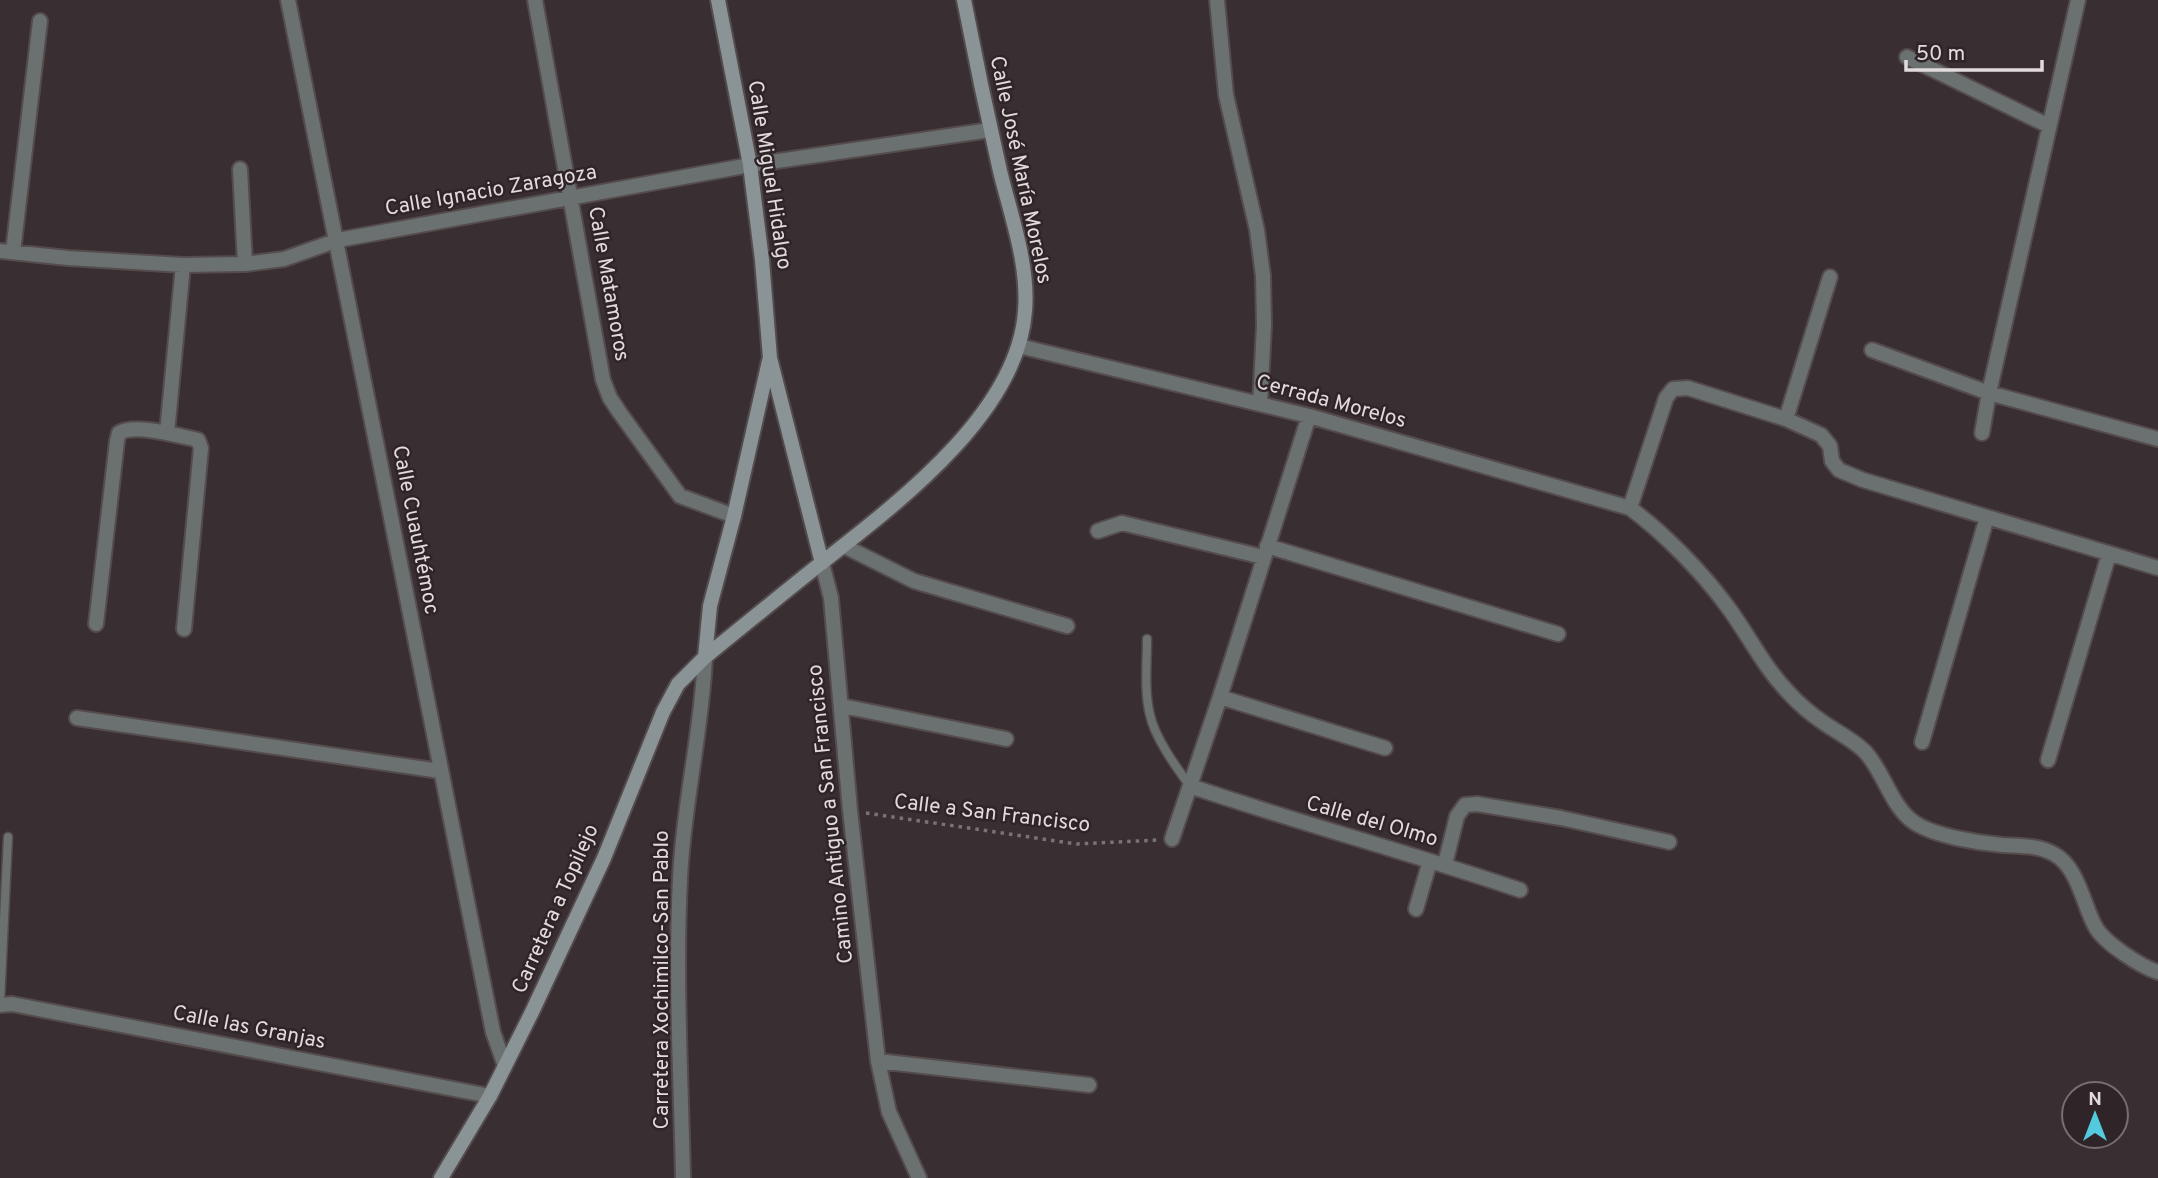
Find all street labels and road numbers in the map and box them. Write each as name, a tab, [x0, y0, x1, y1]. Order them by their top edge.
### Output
street label: Calle José María Morelos	[983, 54, 1057, 286]
street label: Calle Miguel Hidalgo	[741, 78, 797, 272]
street label: Calle Ignacio Zaragoza	[383, 159, 599, 223]
street label: Calle Matamoros	[581, 205, 635, 363]
street label: Cerrada Morelos	[1253, 369, 1409, 435]
street label: Calle Cuauhtémoc	[385, 443, 445, 617]
street label: Camino Antiguo a San Francisco	[802, 663, 860, 965]
street label: Calle a San Francisco	[892, 789, 1092, 839]
street label: Calle del Olmo	[1303, 790, 1441, 854]
street label: Carretera a Topilejo	[506, 820, 606, 998]
street label: Carretera Xochimilco-San Pablo	[649, 830, 676, 1130]
street label: Calle las Granjas	[170, 1000, 328, 1056]

